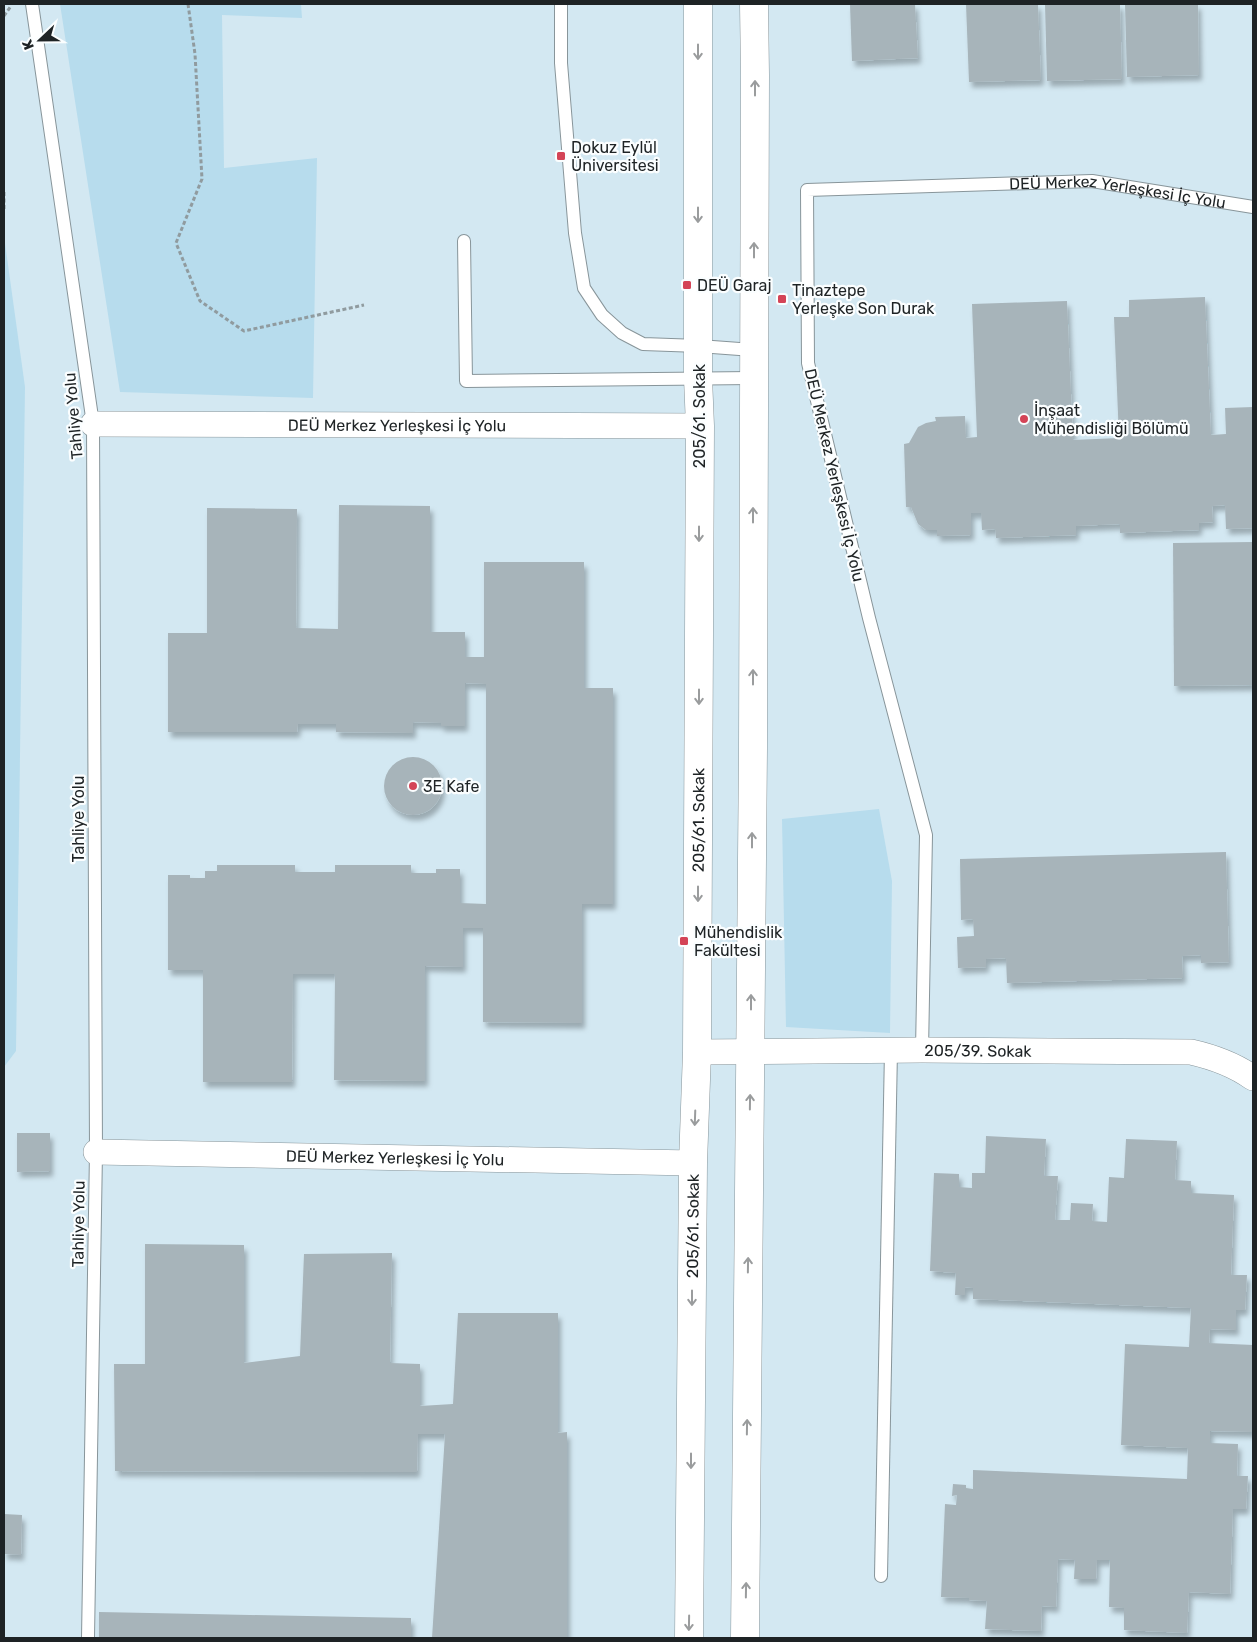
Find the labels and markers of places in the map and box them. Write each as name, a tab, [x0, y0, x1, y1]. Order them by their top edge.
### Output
place label: Dokuz Eylül Üniversitesi	[571, 138, 659, 175]
marker: Dokuz Eylül Üniversitesi	[555, 150, 567, 162]
place label: DEÜ Garaj	[697, 276, 772, 295]
marker: DEÜ Garaj	[681, 279, 693, 291]
place label: Tinaztepe Yerleşke Son Durak	[792, 281, 935, 318]
marker: Tinaztepe Yerleşke Son Durak	[776, 293, 788, 305]
place label: İnşaat Mühendisliği Bölümü	[1034, 401, 1189, 438]
marker: İnşaat Mühendisliği Bölümü	[1018, 413, 1030, 425]
place label: 3E Kafe	[423, 777, 479, 796]
marker: 3E Kafe	[407, 780, 419, 792]
place label: Mühendislik Fakültesi	[694, 923, 783, 960]
marker: Mühendislik Fakültesi	[678, 935, 690, 947]

